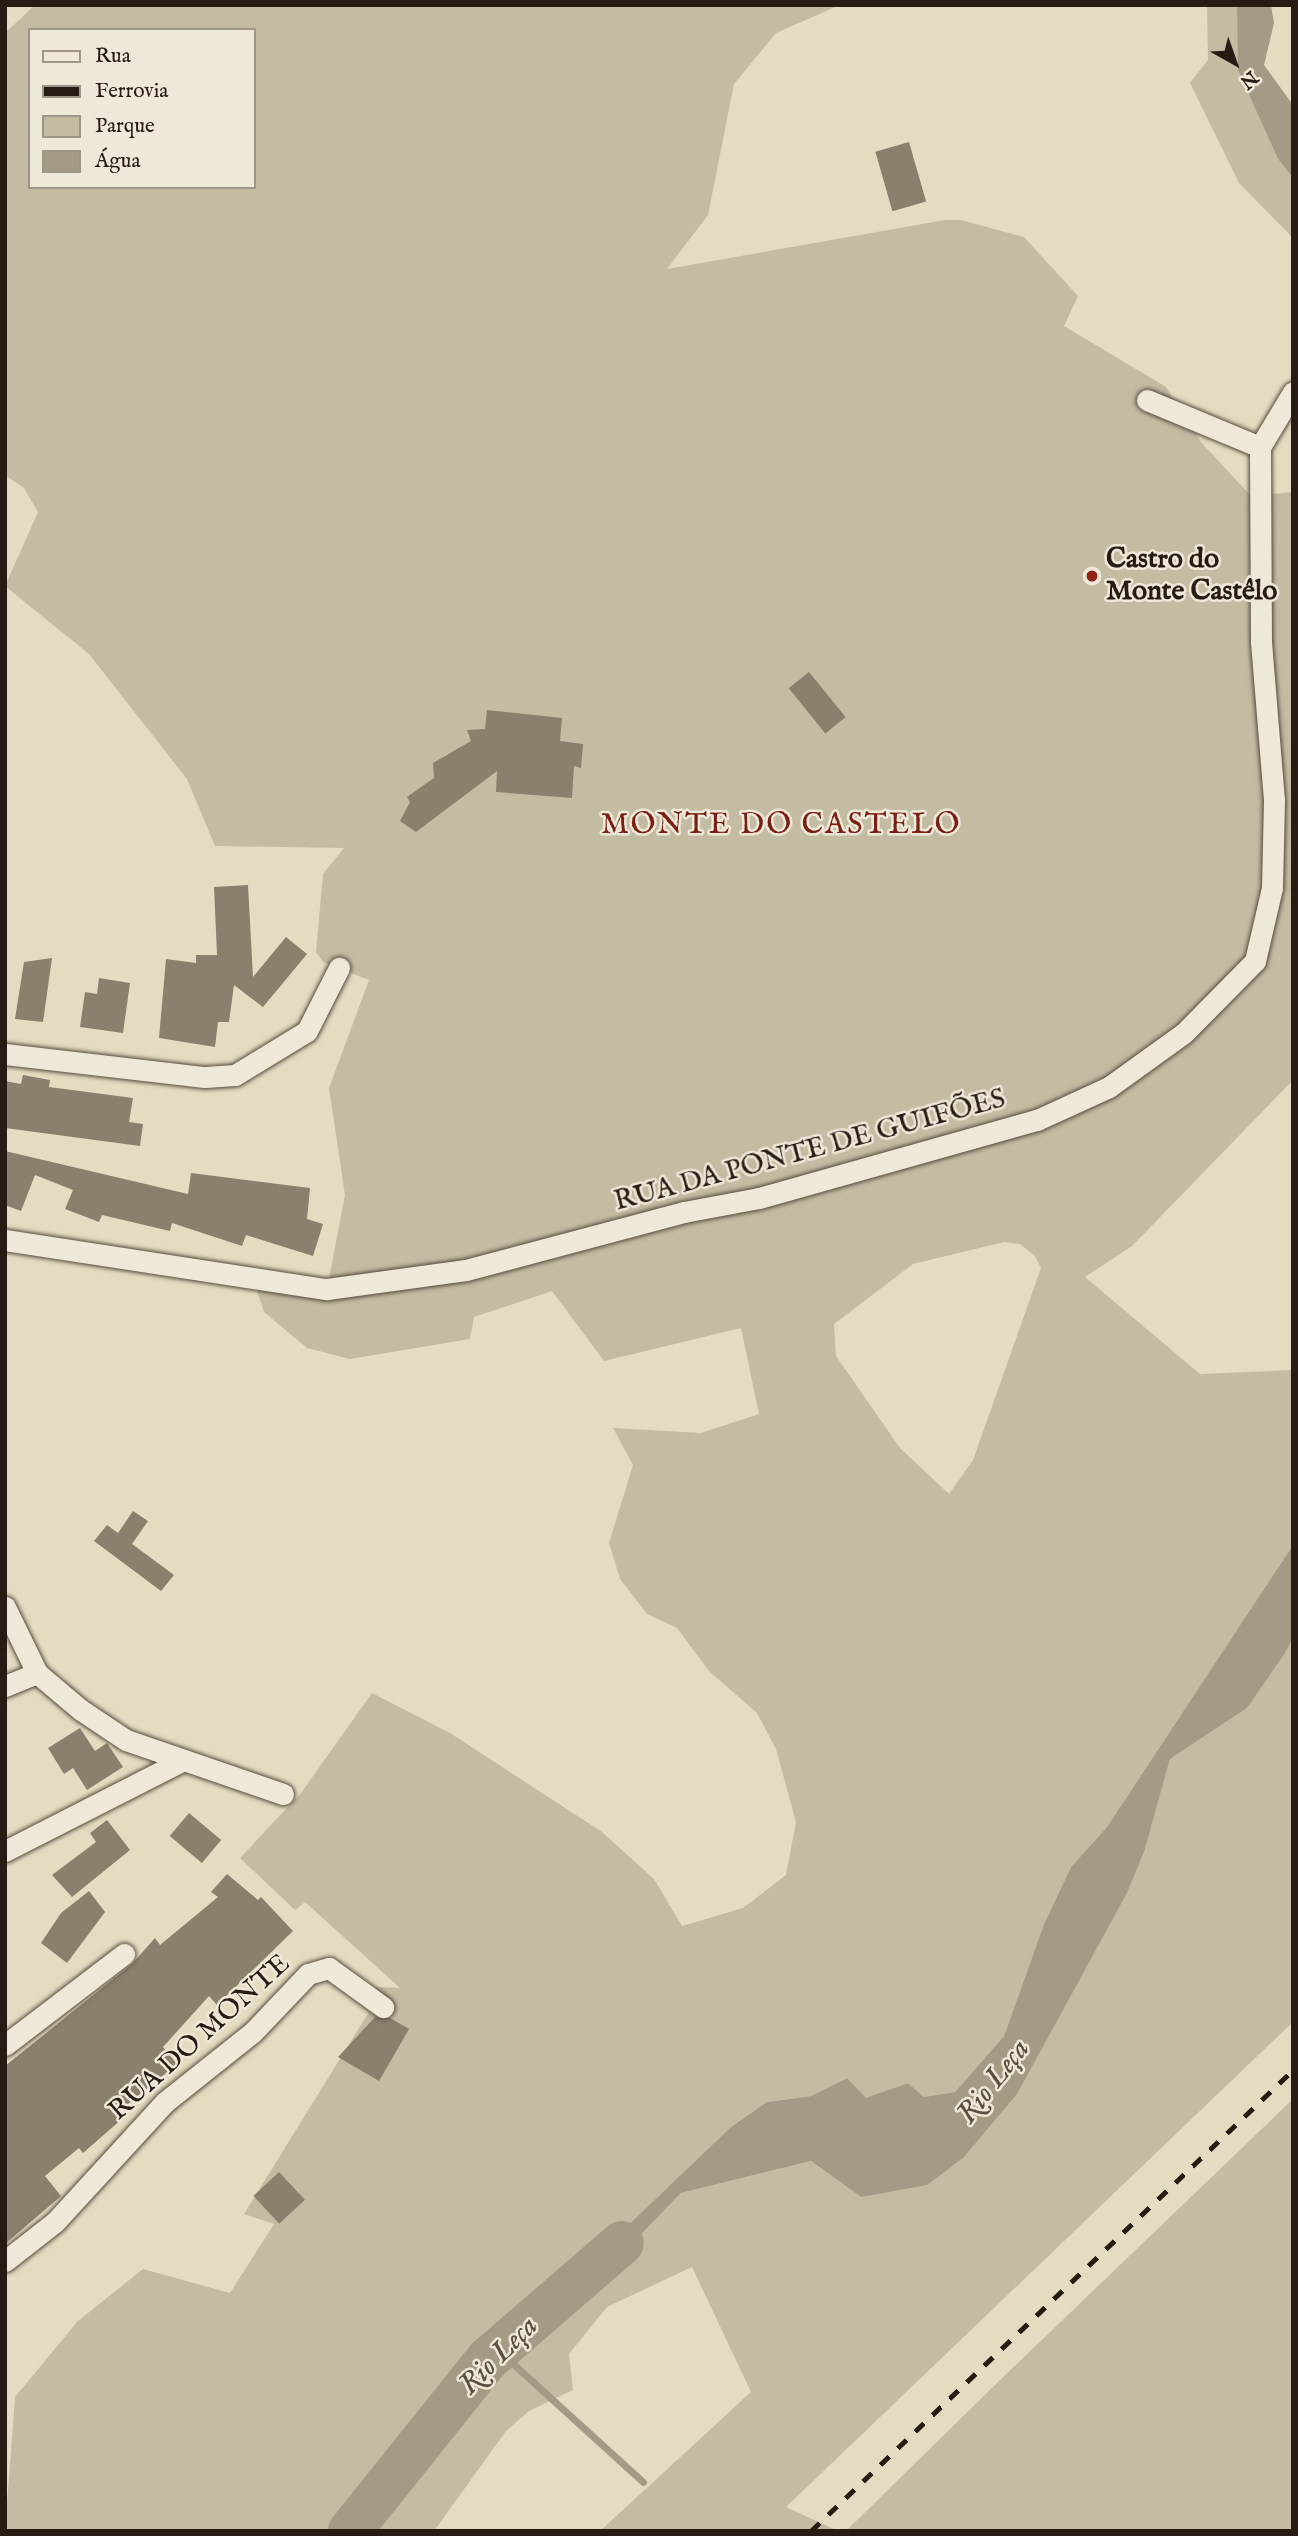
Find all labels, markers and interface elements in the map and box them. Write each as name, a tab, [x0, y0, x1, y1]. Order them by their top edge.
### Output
legend	[28, 28, 256, 189]
north arrow	[1200, 28, 1270, 98]
text: Rua	[95, 43, 131, 70]
text: N	[1234, 65, 1263, 94]
text: Ferrovia	[95, 78, 168, 105]
text: Parque	[95, 113, 155, 140]
text: Água	[95, 148, 141, 175]
place label: Castro do Monte Castêlo	[1106, 543, 1277, 609]
marker: Castro do Monte Castêlo	[1084, 568, 1100, 584]
district label: MONTE DO CASTELO	[603, 807, 959, 843]
street label: RUA DA PONTE DE GUIFÕES	[611, 1083, 1009, 1219]
street label: RUA DO MONTE	[102, 1948, 298, 2128]
water label: Rio Leça	[950, 2032, 1038, 2132]
water label: Rio Leça	[452, 2309, 546, 2403]

